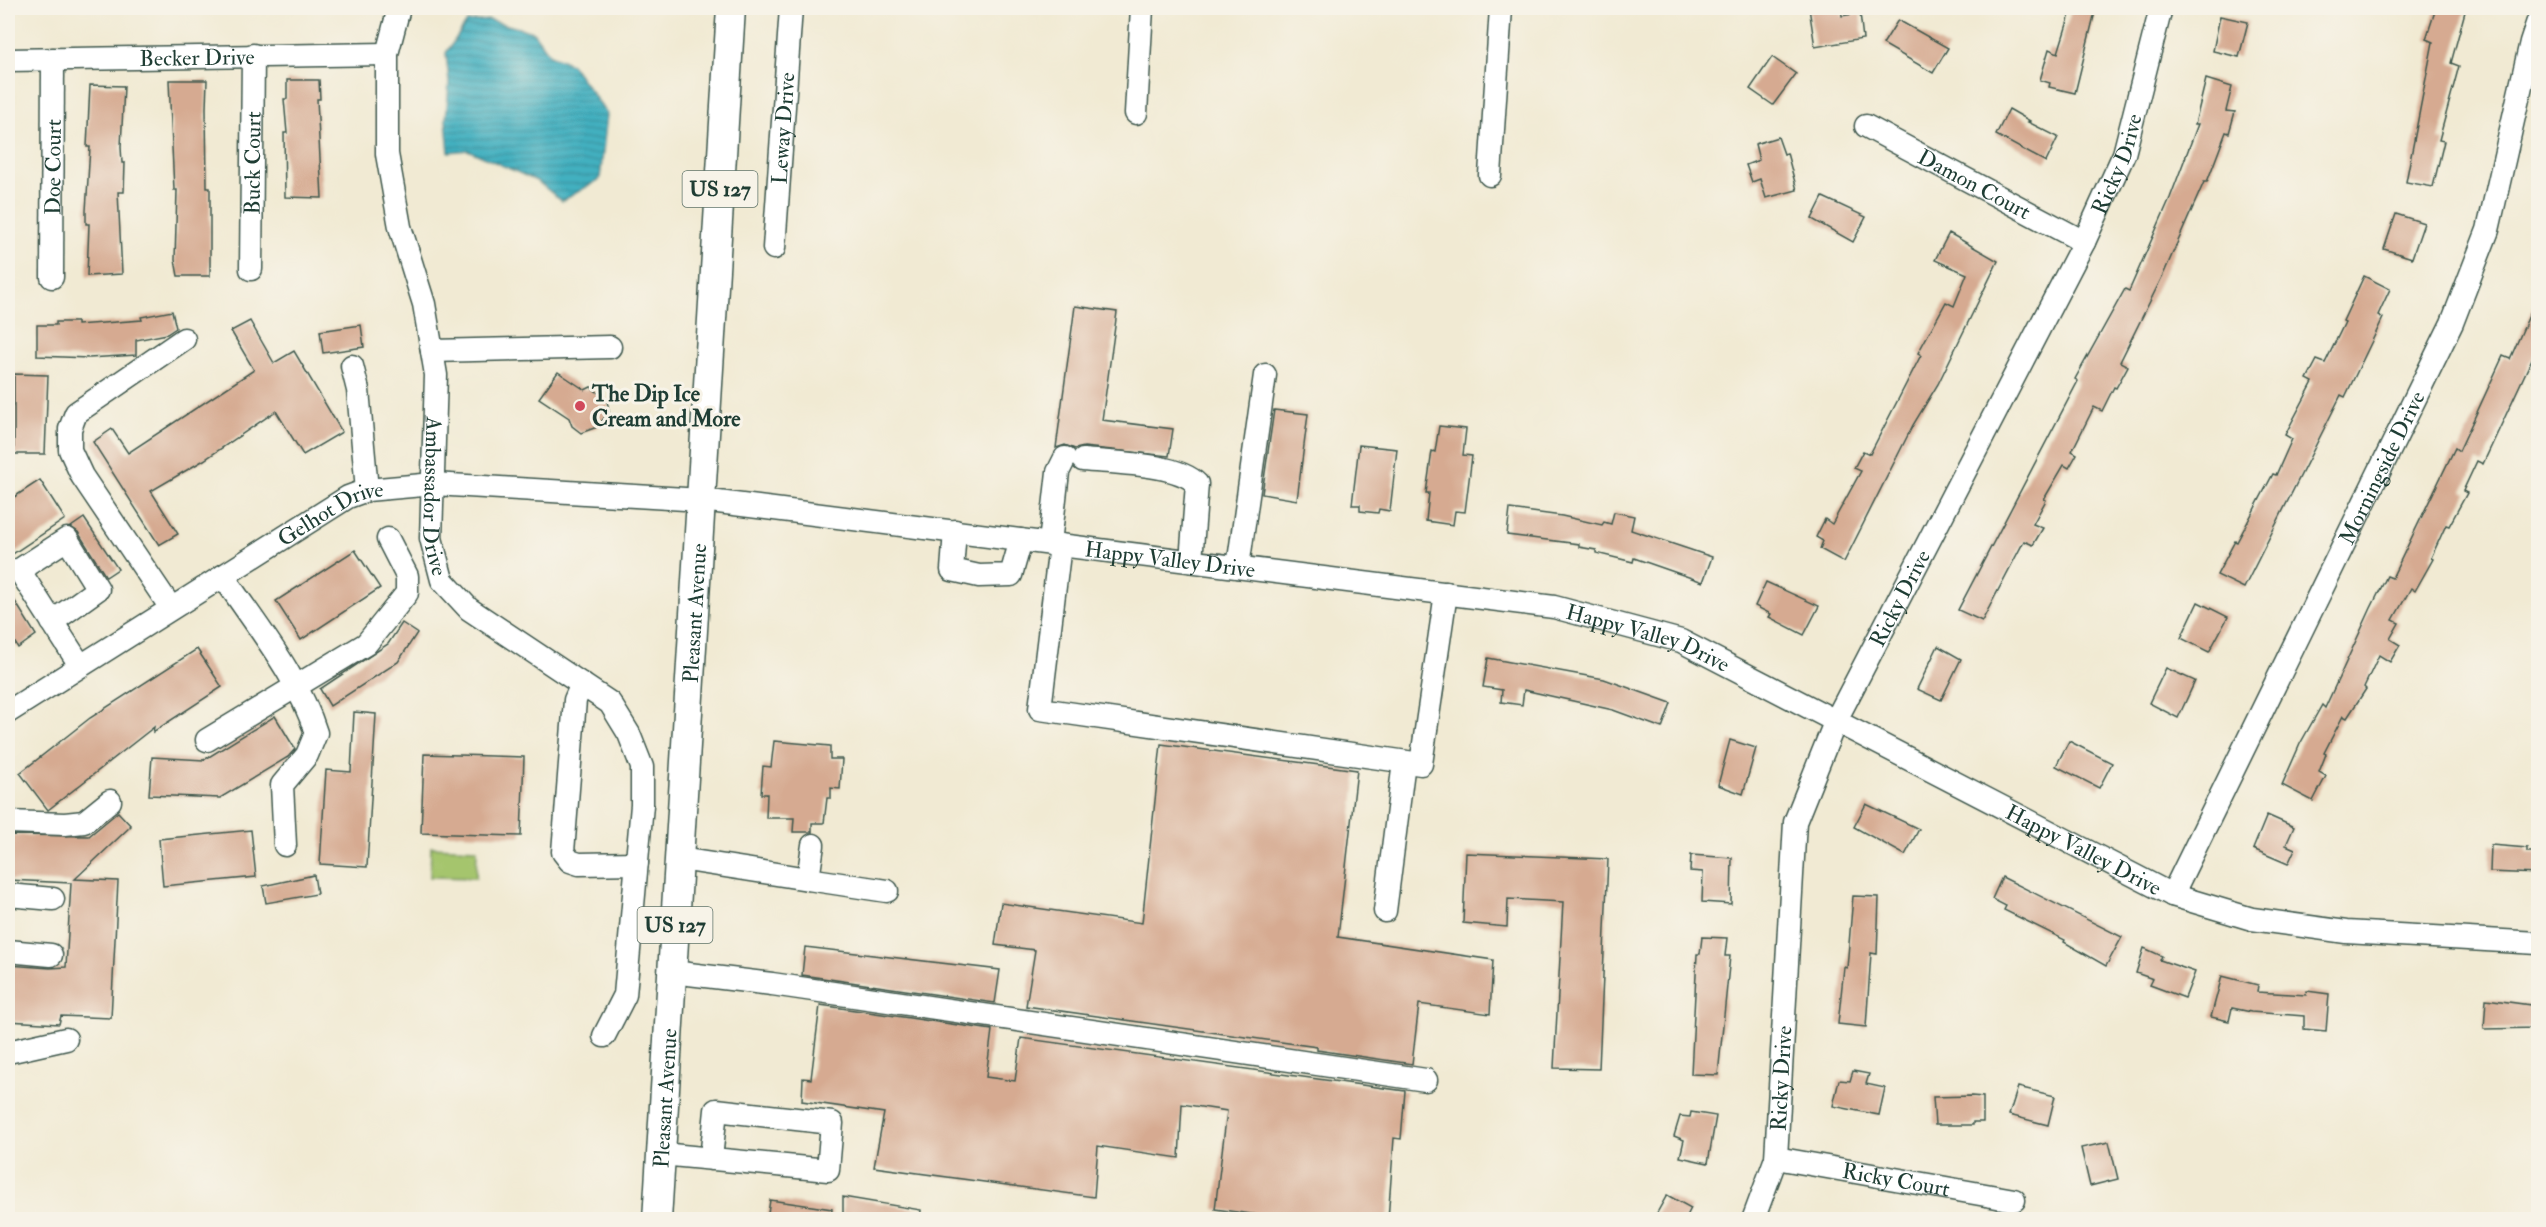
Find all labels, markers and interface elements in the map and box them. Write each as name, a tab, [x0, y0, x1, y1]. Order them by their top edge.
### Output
street label: Becker Drive	[139, 43, 255, 73]
street label: Leway Drive	[766, 71, 801, 185]
street label: Buck Court	[239, 111, 267, 215]
street label: Ricky Drive	[2085, 111, 2149, 219]
street label: Doe Court	[39, 119, 68, 215]
street label: Damon Court	[1913, 143, 2035, 226]
road number: US 127	[682, 171, 758, 207]
place label: The Dip Ice Cream and More	[591, 380, 741, 433]
street label: Morningside Drive	[2333, 387, 2432, 549]
marker: The Dip Ice Cream and More	[573, 399, 587, 413]
street label: Ambassador Drive	[416, 415, 453, 579]
street label: Gelhot Drive	[272, 476, 385, 553]
street label: Happy Valley Drive	[1083, 535, 1257, 584]
street label: Pleasant Avenue	[677, 542, 713, 684]
street label: Ricky Drive	[1863, 545, 1937, 652]
street label: Happy Valley Drive	[1563, 598, 1734, 679]
street label: Happy Valley Drive	[2001, 798, 2166, 902]
road number: US 127	[638, 907, 712, 943]
street label: Ricky Drive	[1765, 1025, 1798, 1132]
street label: Pleasant Avenue	[647, 1028, 684, 1169]
street label: Ricky Court	[1840, 1157, 1952, 1203]

